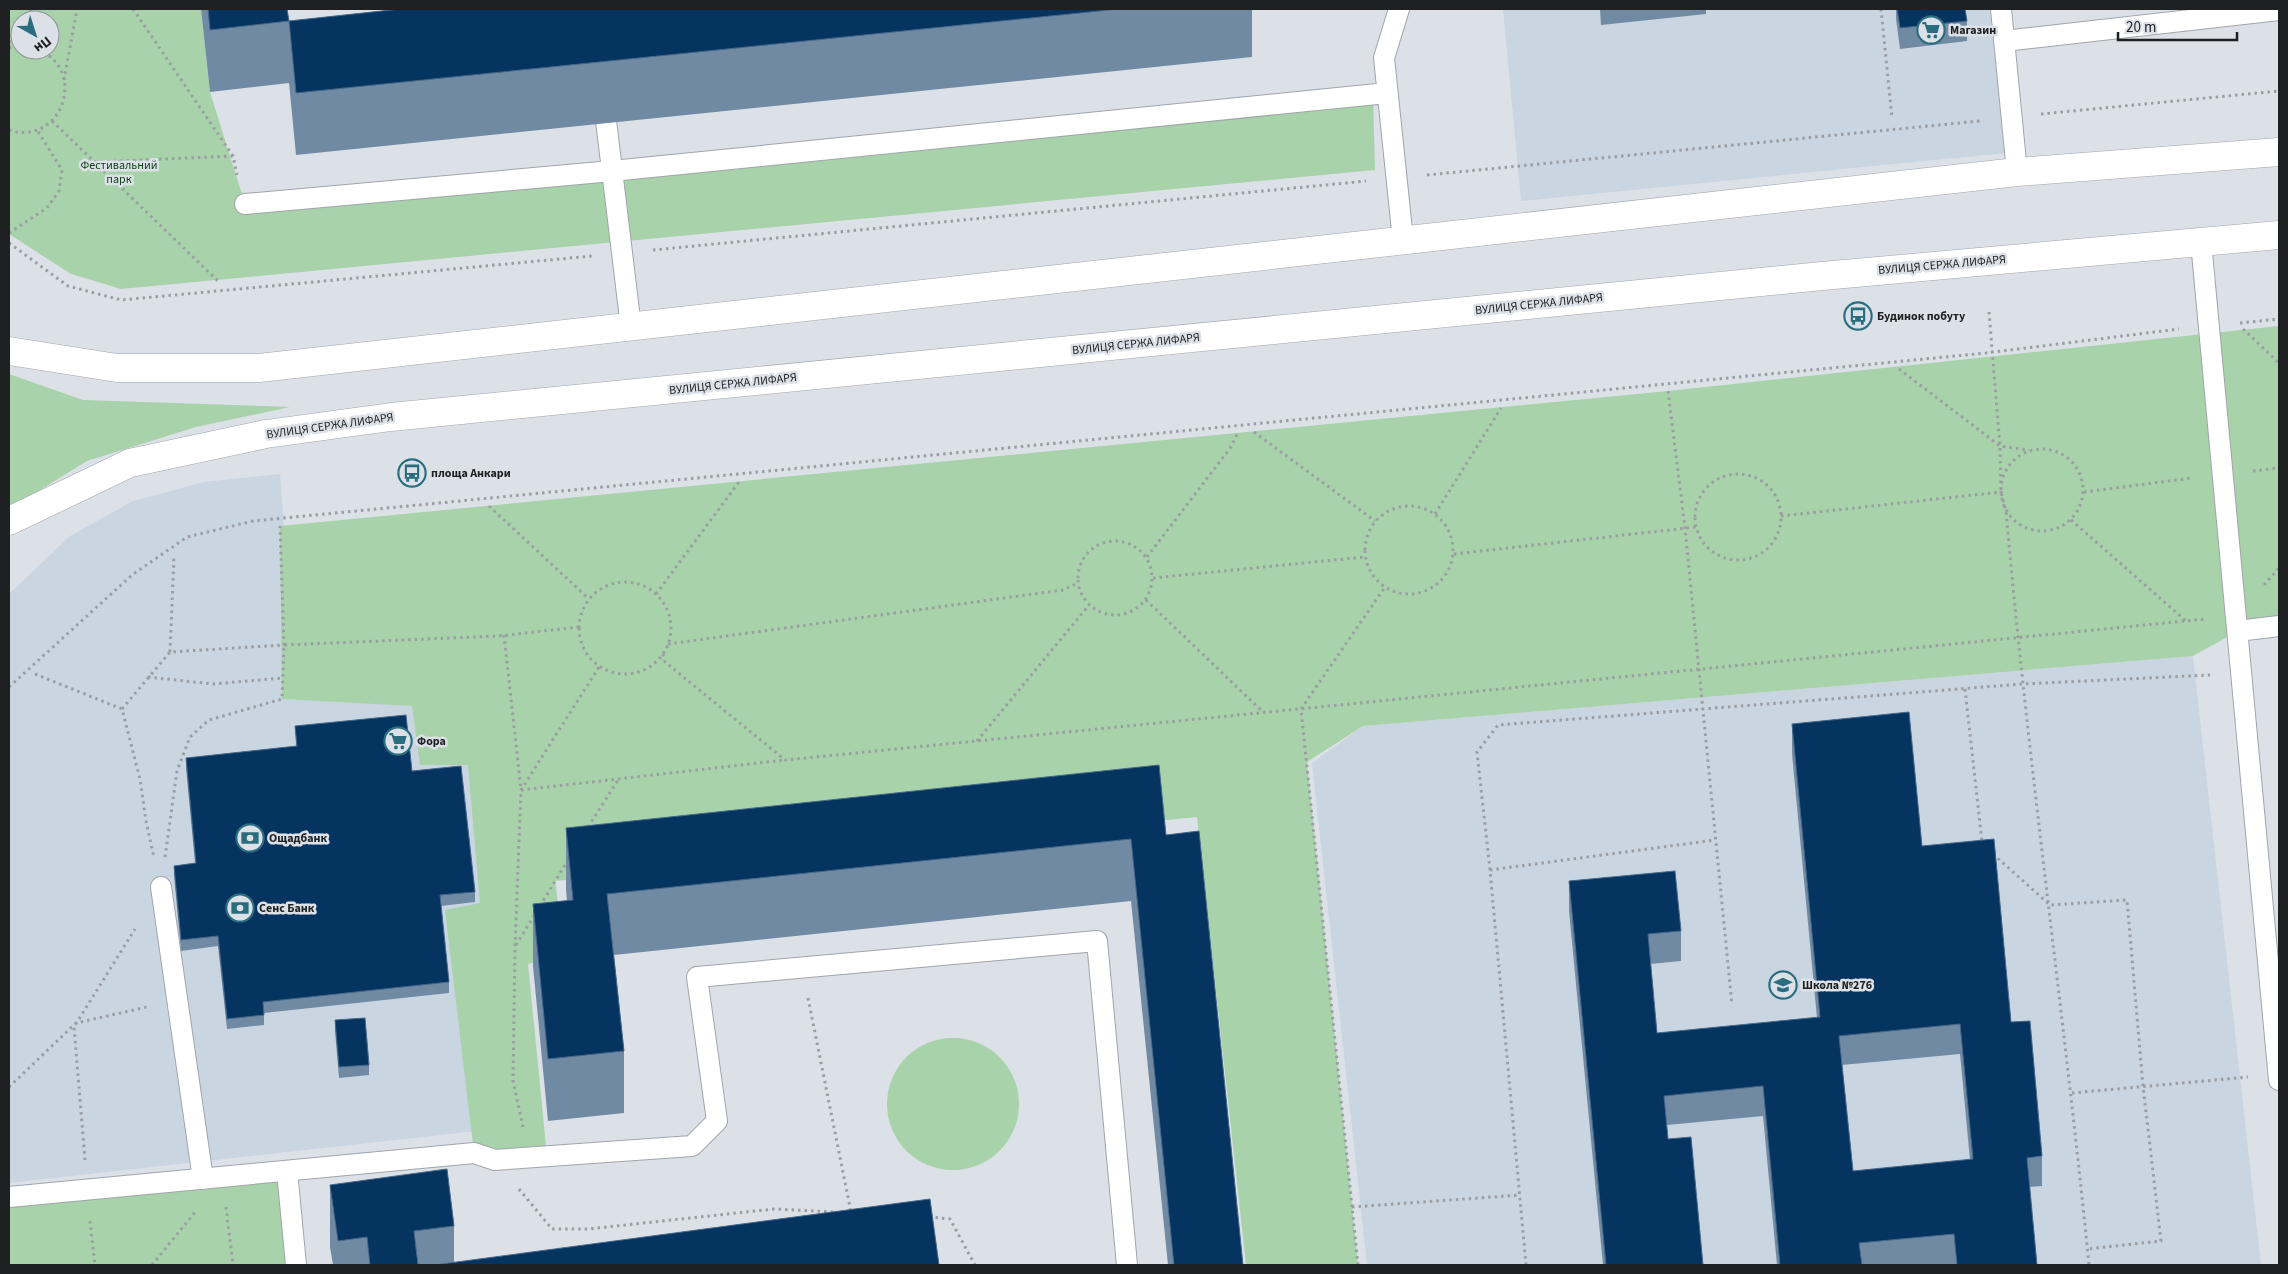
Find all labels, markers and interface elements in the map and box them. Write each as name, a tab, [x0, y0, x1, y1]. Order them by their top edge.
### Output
north arrow	[10, 10, 60, 60]
scale bar	[2118, 10, 2237, 42]
supermarket icon: Магазин	[1916, 15, 1946, 45]
text: 20 m	[2126, 17, 2156, 38]
place label: Магазин	[1950, 22, 1996, 39]
text: Пн	[29, 31, 56, 58]
park label: Фестивальний парк	[80, 157, 158, 188]
street label: ВУЛИЦЯ СЕРЖА ЛИФАРЯ	[1877, 251, 2007, 279]
street label: ВУЛИЦЯ СЕРЖА ЛИФАРЯ	[1474, 289, 1604, 319]
bus stop icon: Будинок побуту	[1843, 301, 1873, 331]
place label: Будинок побуту	[1877, 308, 1966, 325]
street label: ВУЛИЦЯ СЕРЖА ЛИФАРЯ	[1071, 329, 1201, 359]
street label: ВУЛИЦЯ СЕРЖА ЛИФАРЯ	[668, 369, 798, 399]
street label: ВУЛИЦЯ СЕРЖА ЛИФАРЯ	[265, 409, 395, 443]
bus stop icon: площа Анкари	[397, 458, 427, 488]
place label: площа Анкари	[431, 465, 511, 482]
supermarket icon: Фора	[383, 726, 413, 756]
place label: Фора	[417, 733, 446, 750]
bank icon: Ощадбанк	[235, 823, 265, 853]
place label: Ощадбанк	[269, 830, 328, 847]
bank icon: Сенс Банк	[225, 893, 255, 923]
place label: Сенс Банк	[259, 900, 315, 917]
school or university icon: Школа №276	[1768, 970, 1798, 1000]
place label: Школа №276	[1802, 977, 1872, 994]

